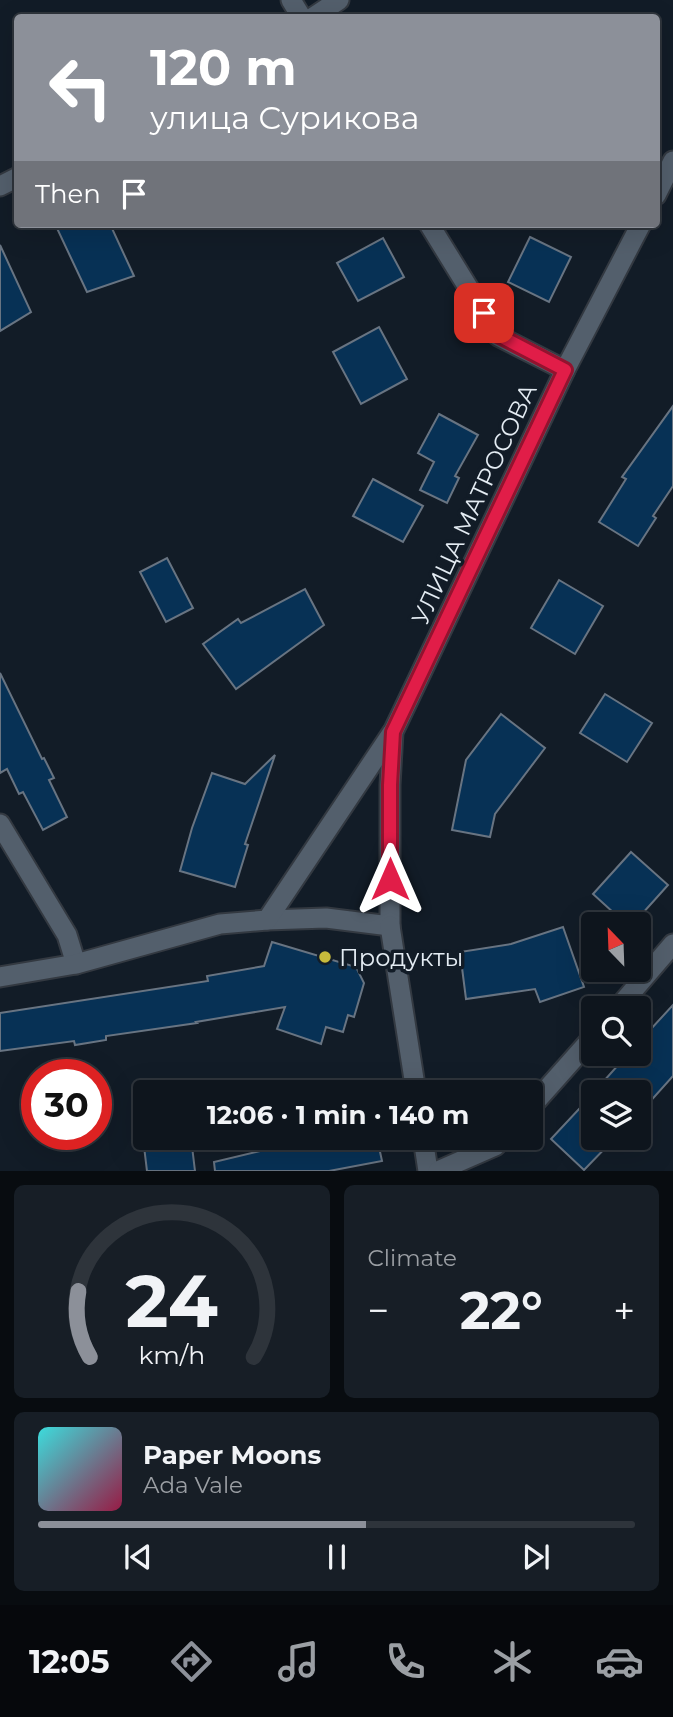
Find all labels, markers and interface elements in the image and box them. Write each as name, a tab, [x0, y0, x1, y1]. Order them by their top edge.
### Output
text: 120 m	[150, 38, 297, 97]
icon: left	[35, 42, 126, 133]
text: улица Сурикова	[150, 98, 420, 137]
icon: arrive	[115, 175, 153, 213]
text: Then	[35, 178, 101, 210]
pin	[454, 283, 514, 343]
icon: arrive	[465, 294, 503, 332]
street label: УЛИЦА МАТРОСОВА	[405, 379, 543, 629]
position arrow	[353, 842, 427, 916]
north arrow	[581, 912, 651, 982]
map controls	[581, 912, 651, 1150]
place label: Продукты	[339, 943, 463, 972]
marker: Продукты	[317, 949, 333, 965]
button: search	[581, 996, 651, 1066]
speed limit sign: 30	[21, 1059, 112, 1150]
button: layers	[581, 1080, 651, 1150]
text: 12:06 · 1 min · 140 m	[207, 1099, 469, 1131]
text: Climate	[368, 1244, 457, 1272]
text: 24	[126, 1258, 218, 1346]
text: 22°	[460, 1279, 543, 1342]
text: −	[368, 1287, 389, 1334]
text: +	[613, 1287, 635, 1334]
text: km/h	[138, 1340, 205, 1370]
text: Paper Moons	[143, 1439, 321, 1471]
text: Ada Vale	[143, 1471, 243, 1499]
icon: previous	[119, 1538, 157, 1576]
icon: pause	[318, 1538, 356, 1576]
icon: next	[517, 1538, 555, 1576]
icon: directions	[167, 1637, 216, 1686]
icon: music	[274, 1637, 323, 1686]
icon: phone	[381, 1637, 430, 1686]
icon: climate	[488, 1637, 537, 1686]
icon: car	[595, 1637, 644, 1686]
text: 12:05	[29, 1642, 110, 1681]

